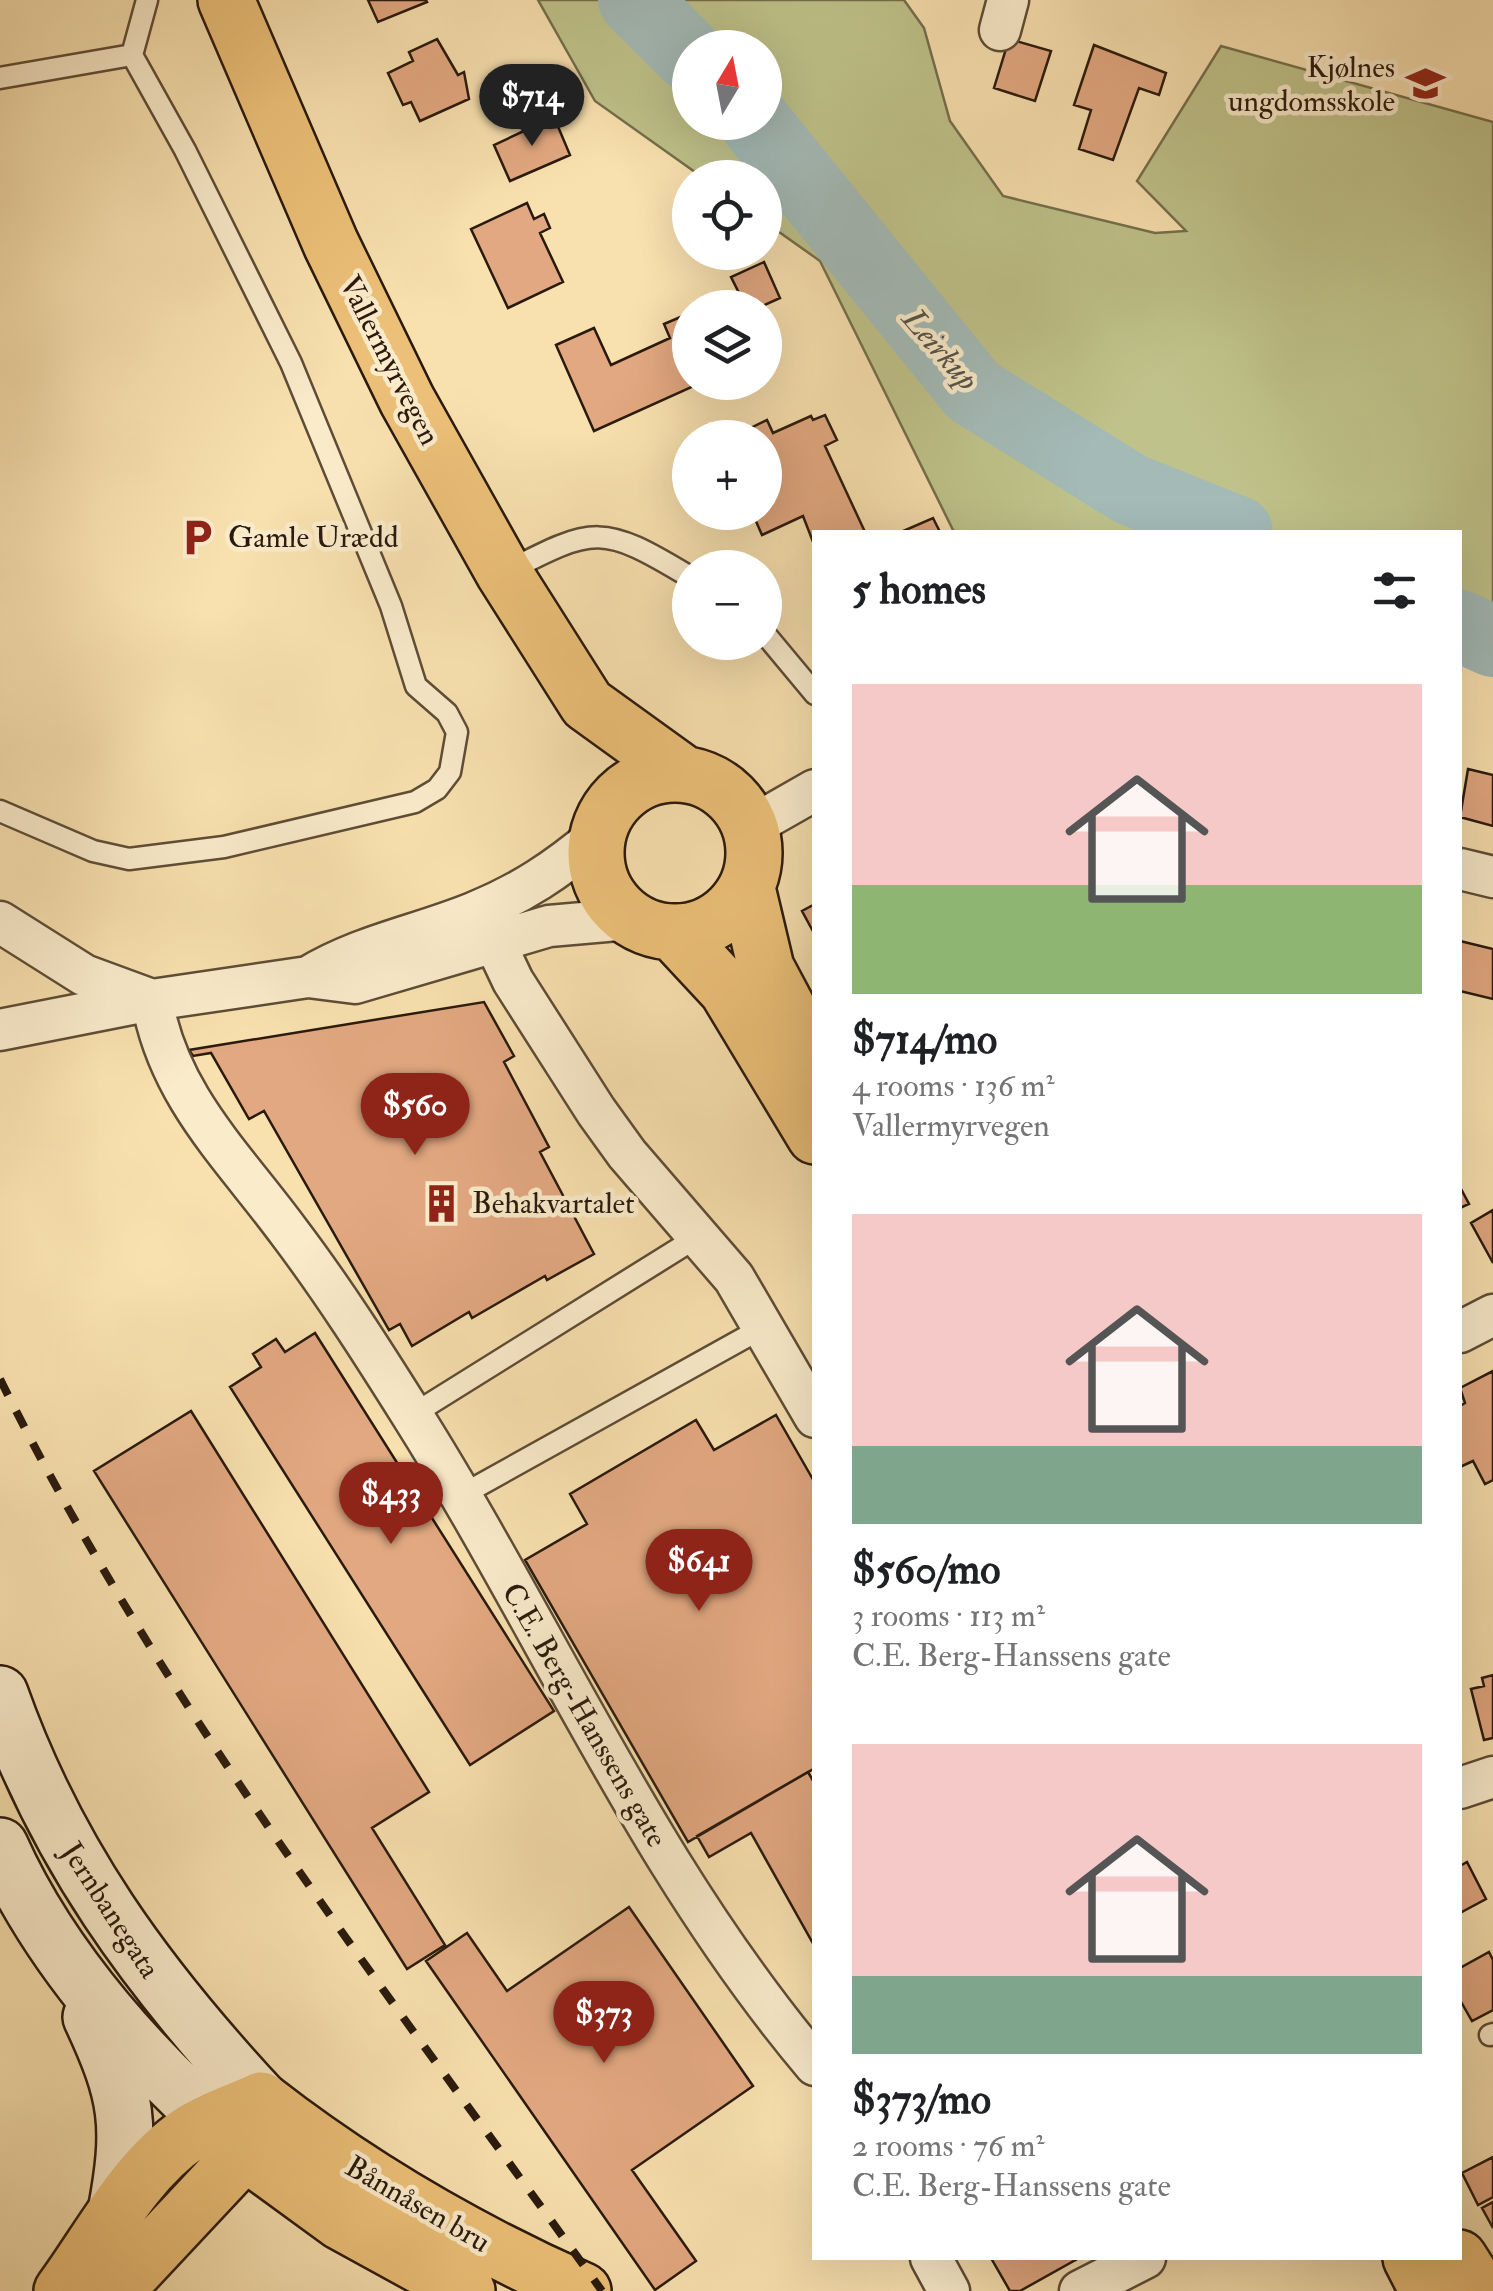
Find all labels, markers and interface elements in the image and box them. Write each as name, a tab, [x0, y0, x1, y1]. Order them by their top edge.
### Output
north arrow	[672, 30, 782, 140]
map controls	[672, 30, 782, 660]
place label: Kjølnes ungdomsskole	[1228, 49, 1395, 120]
school or university icon: Kjølnes ungdomsskole	[1404, 63, 1446, 105]
pin: $714	[473, 64, 591, 149]
text: $714	[501, 76, 563, 116]
button: locate	[672, 160, 782, 270]
street label: Vallermyrvegen	[331, 269, 448, 451]
button: layers	[672, 290, 782, 400]
water label: Leirkup	[892, 299, 987, 399]
button: +	[672, 420, 782, 530]
parking icon: Gamle Urædd	[177, 516, 219, 558]
place label: Gamle Urædd	[228, 519, 399, 556]
button: −	[672, 550, 782, 660]
icon: filters	[1367, 563, 1422, 618]
text: 5 homes	[852, 564, 986, 616]
icon: home	[1047, 749, 1227, 929]
text: $714/mo	[852, 1014, 997, 1066]
text: 4 rooms · 136 m²	[852, 1066, 1055, 1106]
pin: $560	[356, 1073, 474, 1158]
text: $560	[383, 1085, 447, 1125]
text: Vallermyrvegen	[852, 1106, 1050, 1146]
building icon: Behakvartalet	[421, 1182, 463, 1224]
place label: Behakvartalet	[472, 1185, 635, 1222]
icon: home	[1047, 1279, 1227, 1459]
pin: $433	[332, 1462, 450, 1547]
text: $433	[361, 1474, 421, 1514]
pin: $641	[640, 1529, 758, 1614]
text: $641	[668, 1541, 730, 1581]
text: $560/mo	[852, 1544, 1000, 1596]
street label: C.E. Berg-Hanssens gate	[494, 1577, 675, 1854]
text: 3 rooms · 113 m²	[852, 1596, 1045, 1636]
text: C.E. Berg-Hanssens gate	[852, 1636, 1171, 1676]
icon: home	[1047, 1809, 1227, 1989]
street label: Jernbanegata	[52, 1834, 169, 1986]
pin: $373	[545, 1981, 663, 2066]
text: $373	[575, 1993, 633, 2033]
text: $373/mo	[852, 2074, 991, 2126]
text: 2 rooms · 76 m²	[852, 2126, 1045, 2166]
street label: Bånnåsen bru	[339, 2148, 497, 2261]
text: C.E. Berg-Hanssens gate	[852, 2166, 1171, 2206]

